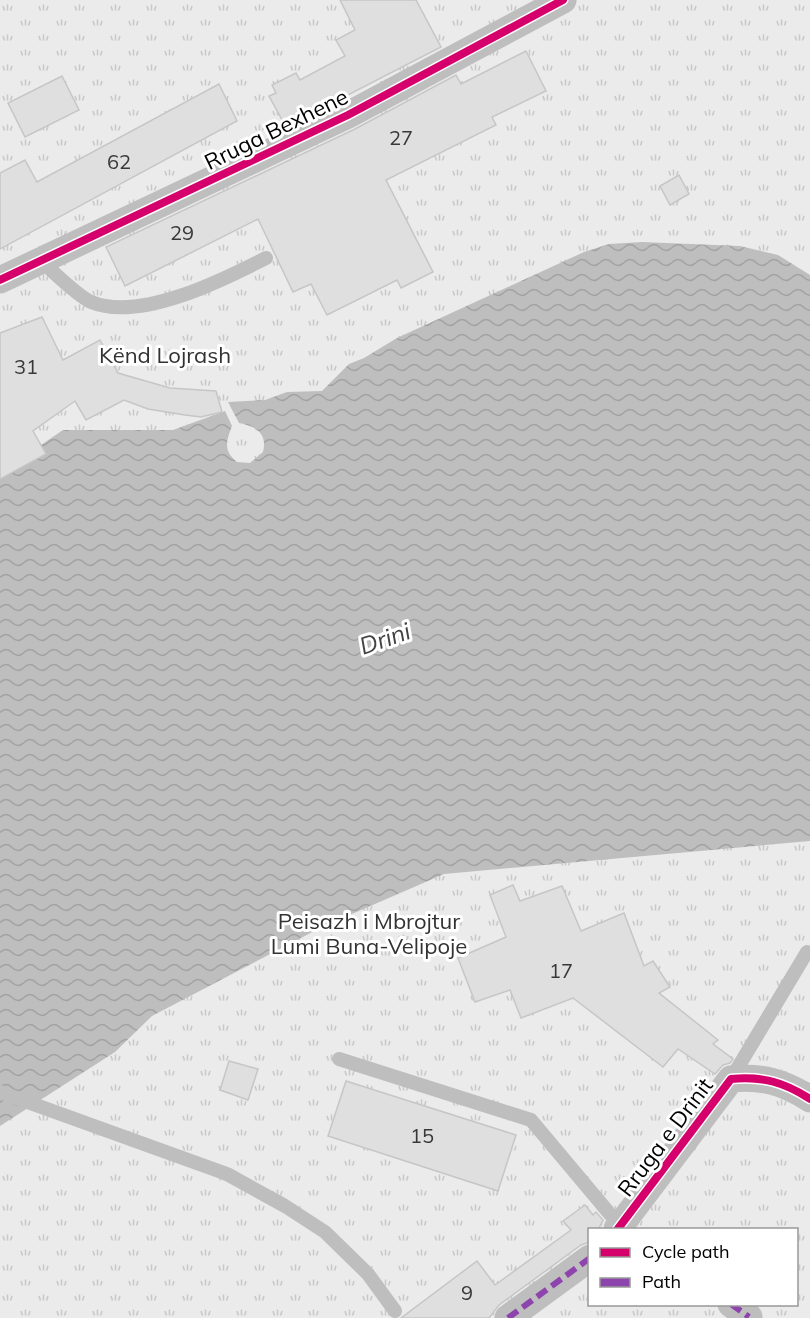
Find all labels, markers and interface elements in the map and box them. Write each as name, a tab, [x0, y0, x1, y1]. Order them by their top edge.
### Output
street label: Rruga Bexhene	[200, 82, 352, 176]
house number: 27	[389, 125, 413, 150]
house number: 62	[107, 149, 131, 174]
house number: 29	[170, 220, 194, 245]
park label: Kënd Lojrash	[99, 341, 231, 369]
house number: 31	[14, 354, 38, 379]
water label: Drini	[355, 615, 414, 661]
park label: Peisazh i Mbrojtur Lumi Buna-Velipoje	[271, 907, 467, 960]
house number: 17	[549, 958, 573, 983]
street label: Rruga e Drinit	[611, 1072, 719, 1202]
house number: 15	[410, 1123, 434, 1148]
legend	[588, 1228, 798, 1306]
text: Cycle path	[642, 1240, 729, 1263]
text: Path	[642, 1270, 681, 1293]
house number: 9	[461, 1280, 473, 1305]

